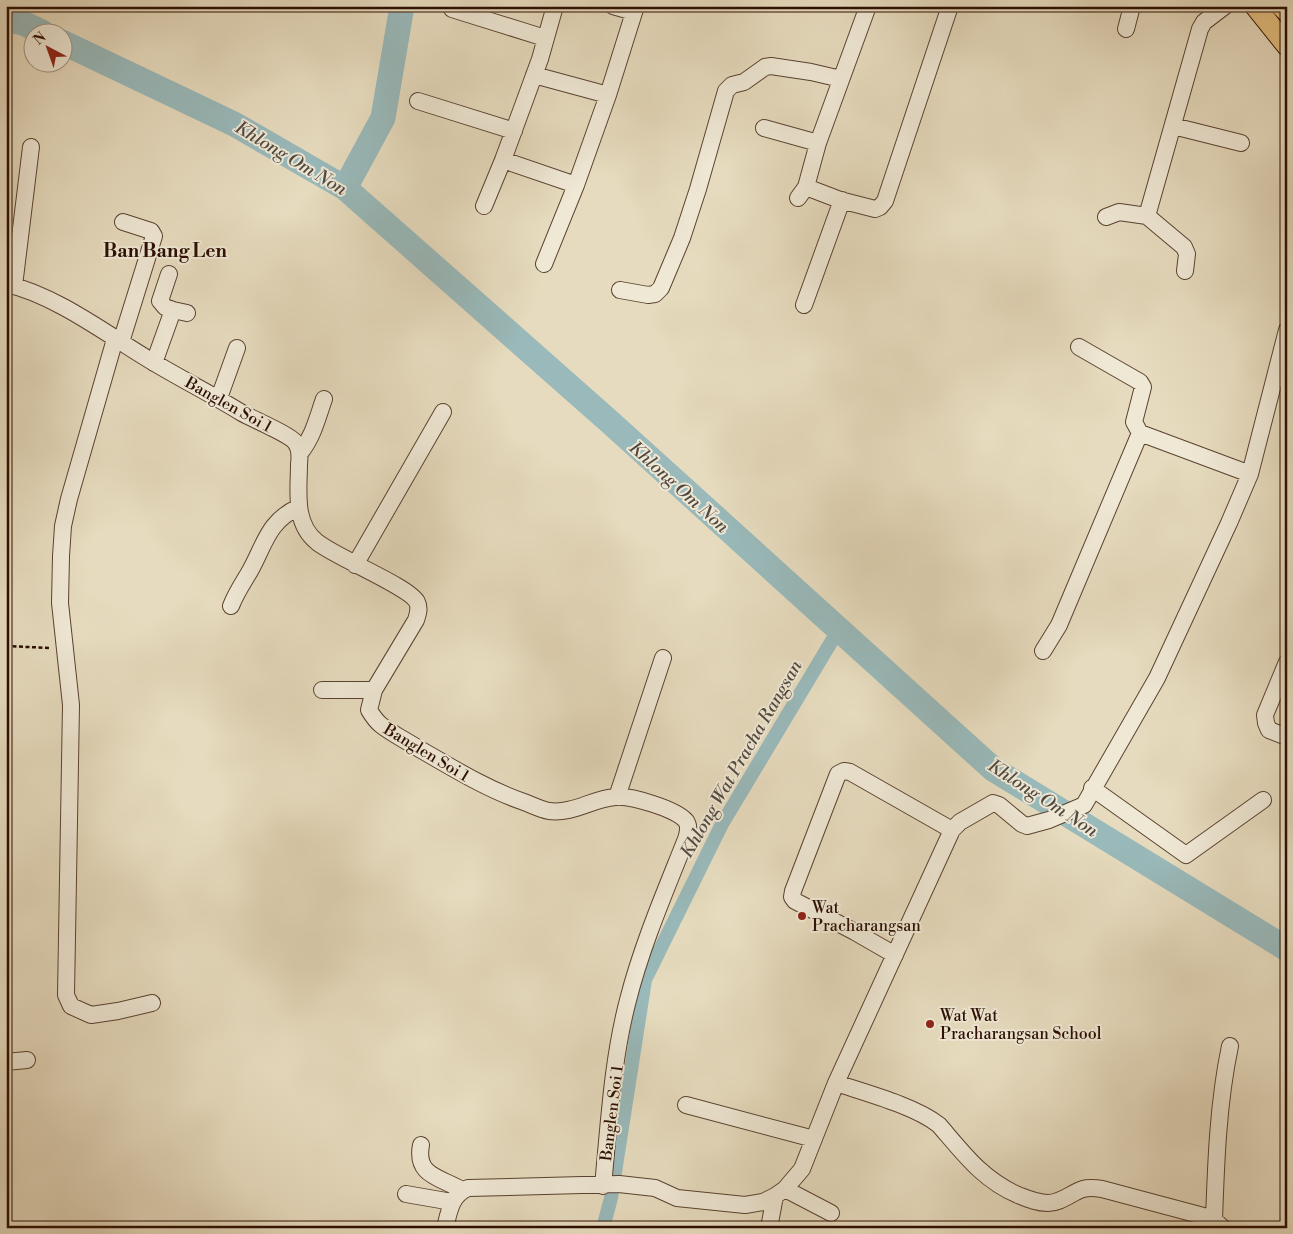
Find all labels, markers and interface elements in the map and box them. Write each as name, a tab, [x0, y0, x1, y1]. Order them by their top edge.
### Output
north arrow	[22, 22, 72, 72]
text: N	[30, 29, 50, 49]
water label: Khlong Om Non	[231, 116, 352, 201]
district label: Ban Bang Len	[103, 239, 227, 263]
street label: Banglen Soi 1	[181, 372, 276, 437]
water label: Khlong Om Non	[624, 436, 734, 539]
water label: Khlong Wat Pracha Rangsan	[675, 656, 808, 862]
street label: Banglen Soi 1	[379, 719, 473, 786]
water label: Khlong Om Non	[983, 754, 1103, 843]
place label: Wat Pracharangsan	[811, 898, 921, 936]
marker: Wat Pracharangsan	[796, 910, 808, 922]
place label: Wat Wat Pracharangsan School	[939, 1006, 1102, 1044]
marker: Wat Wat Pracharangsan School	[924, 1018, 936, 1030]
street label: Banglen Soi 1	[596, 1064, 628, 1163]

